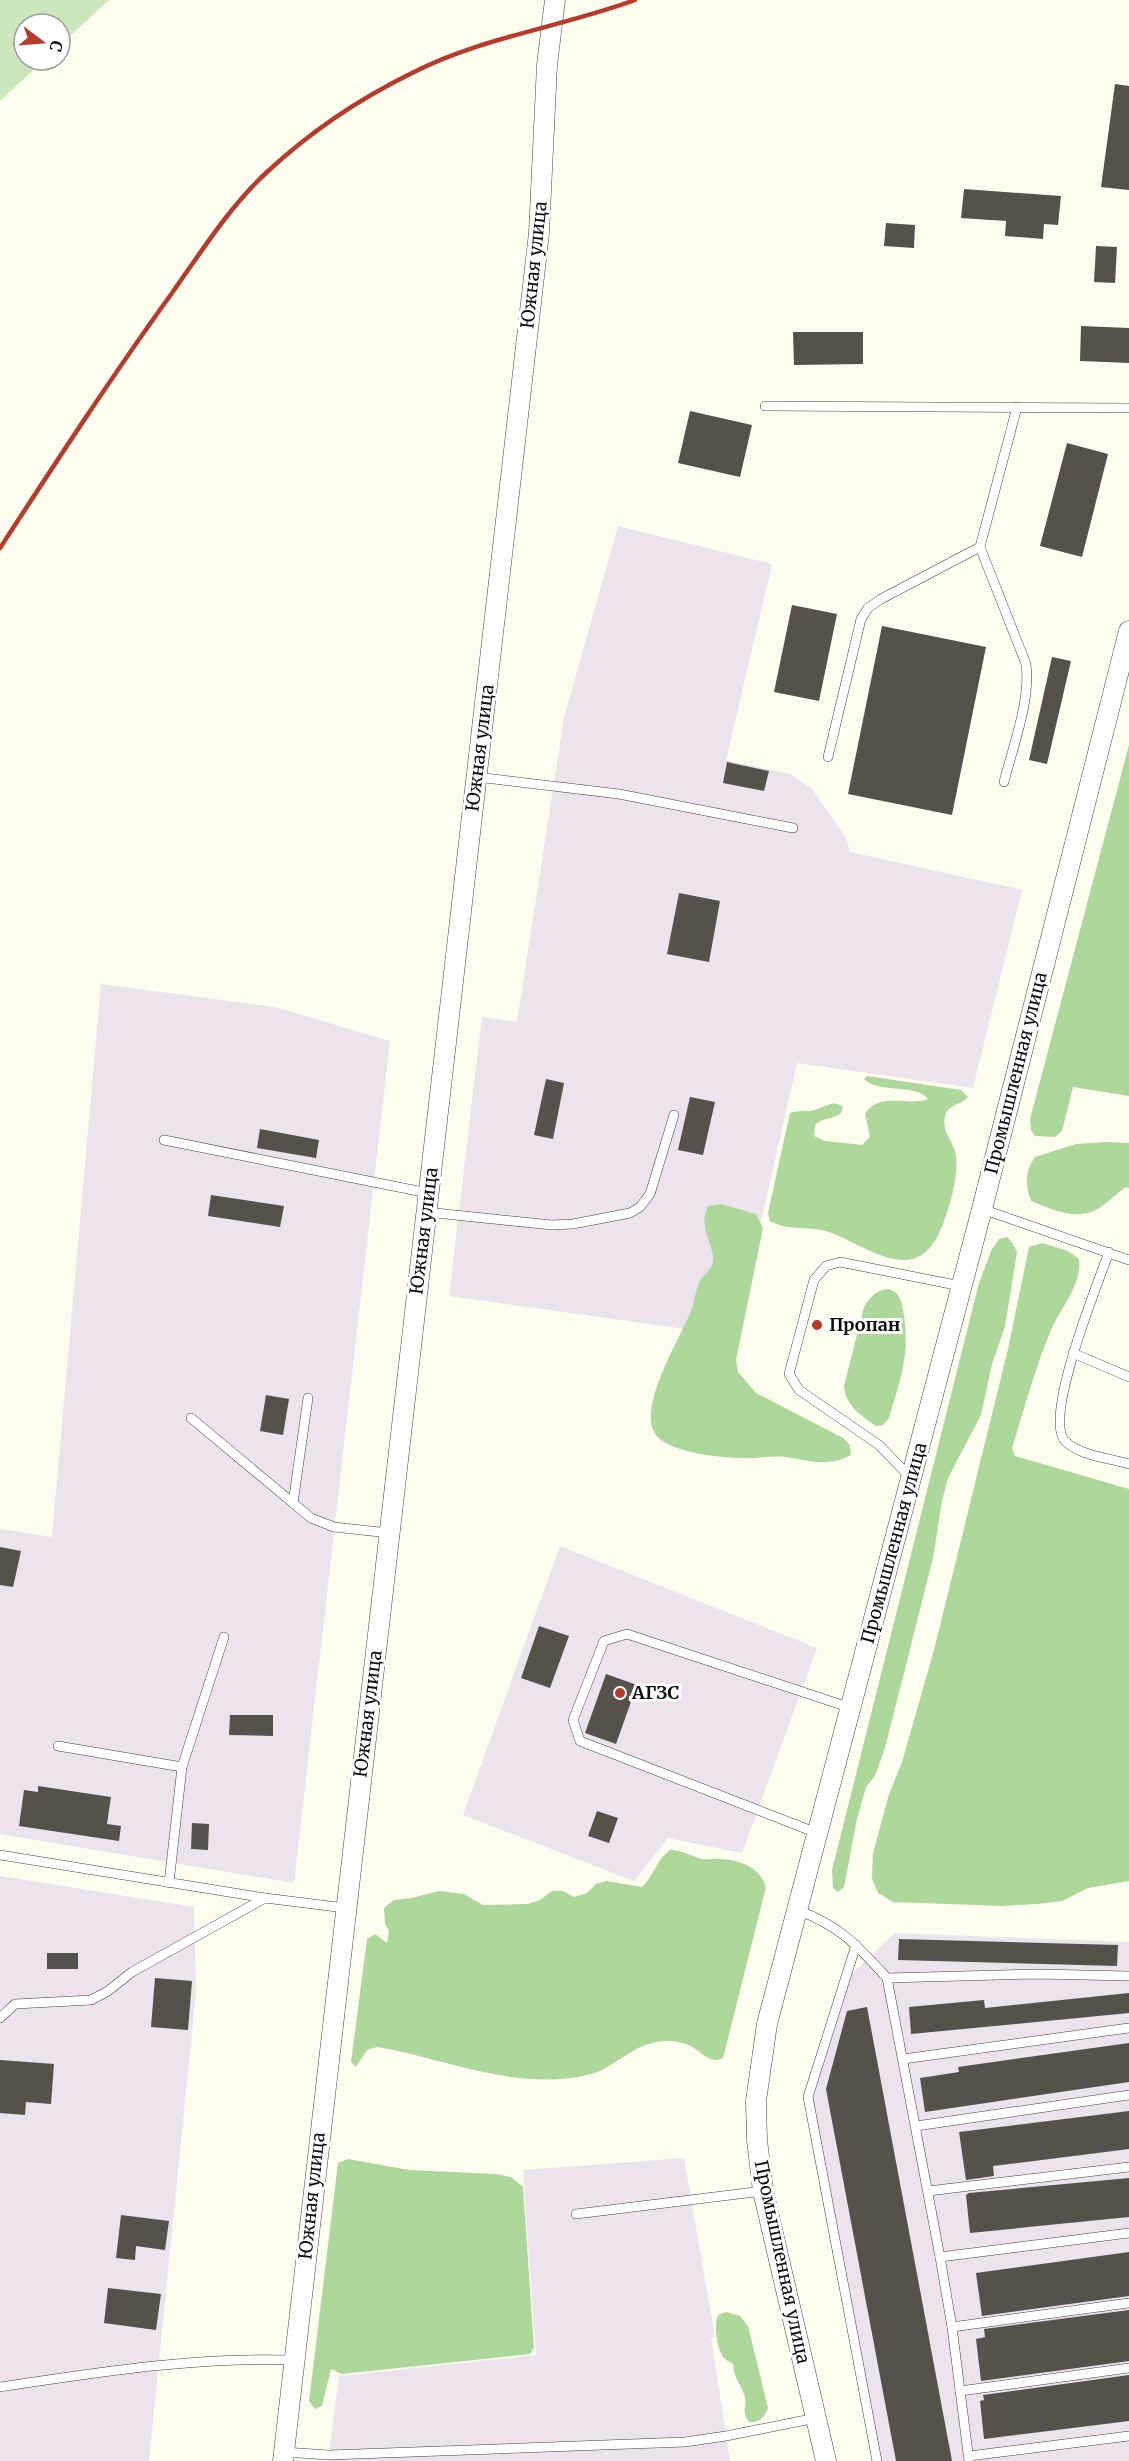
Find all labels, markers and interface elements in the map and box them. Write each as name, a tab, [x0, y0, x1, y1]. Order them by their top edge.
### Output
north arrow	[12, 12, 72, 72]
text: С	[45, 38, 67, 54]
street label: Южная улица	[515, 200, 552, 330]
street label: Южная улица	[460, 683, 499, 813]
street label: Промышленная улица	[979, 969, 1052, 1176]
street label: Южная улица	[404, 1166, 443, 1296]
place label: Пропан	[829, 1313, 901, 1336]
marker: Пропан	[810, 1318, 824, 1332]
street label: Промышленная улица	[856, 1439, 932, 1646]
street label: Южная улица	[348, 1649, 387, 1779]
place label: АГЗС	[631, 1681, 680, 1704]
marker: АГЗС	[613, 1686, 627, 1700]
street label: Южная улица	[293, 2131, 330, 2261]
street label: Промышленная улица	[750, 2158, 815, 2366]

